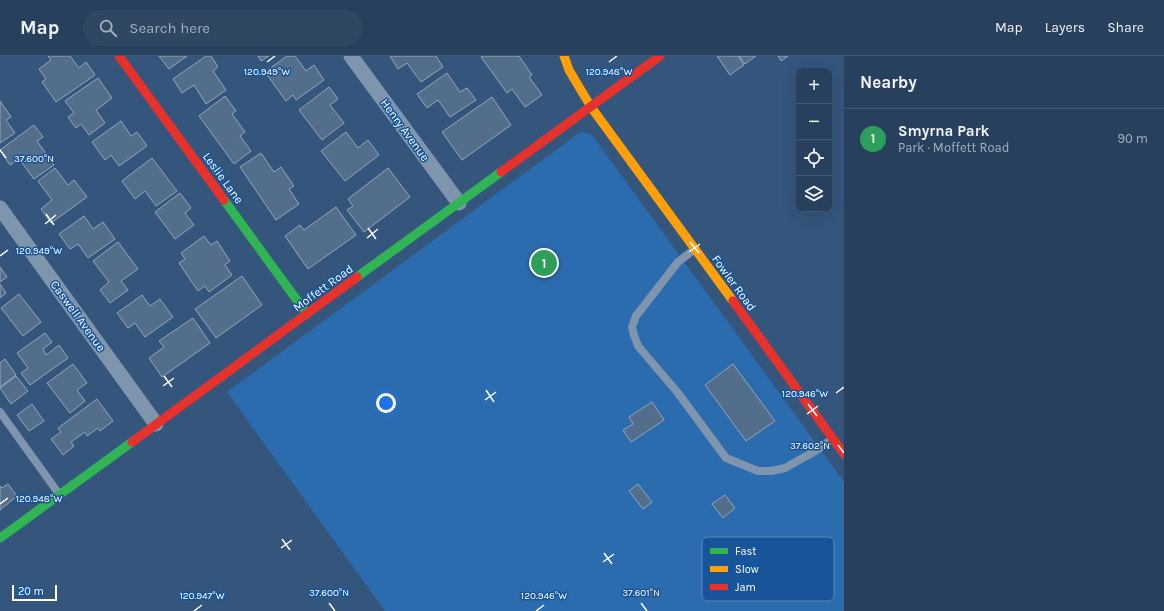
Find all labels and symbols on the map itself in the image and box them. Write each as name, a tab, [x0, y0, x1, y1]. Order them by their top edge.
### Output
text: 120.949°W	[244, 66, 290, 78]
text: 120.948°W	[586, 66, 632, 78]
street label: Henry Avenue	[378, 96, 432, 164]
street label: Leslie Lane	[200, 150, 246, 206]
text: 37.600°N	[14, 153, 54, 165]
text: 120.949°W	[16, 245, 62, 257]
pin: 1	[531, 248, 557, 278]
street label: Fowler Road	[709, 252, 759, 314]
street label: Moffett Road	[290, 262, 356, 314]
street label: Caswell Avenue	[48, 278, 108, 354]
text: 120.946°W	[782, 388, 828, 400]
your location	[376, 393, 396, 413]
text: 37.602°N	[790, 440, 830, 452]
text: 120.948°W	[16, 493, 62, 505]
legend	[702, 537, 834, 601]
text: Fast	[735, 545, 756, 558]
text: Slow	[735, 563, 759, 576]
text: Jam	[735, 581, 756, 594]
scale bar	[12, 583, 57, 602]
text: 37.600°N	[309, 587, 349, 599]
text: 37.601°N	[622, 587, 660, 599]
text: 120.947°W	[179, 590, 225, 602]
text: 120.946°W	[521, 590, 567, 602]

